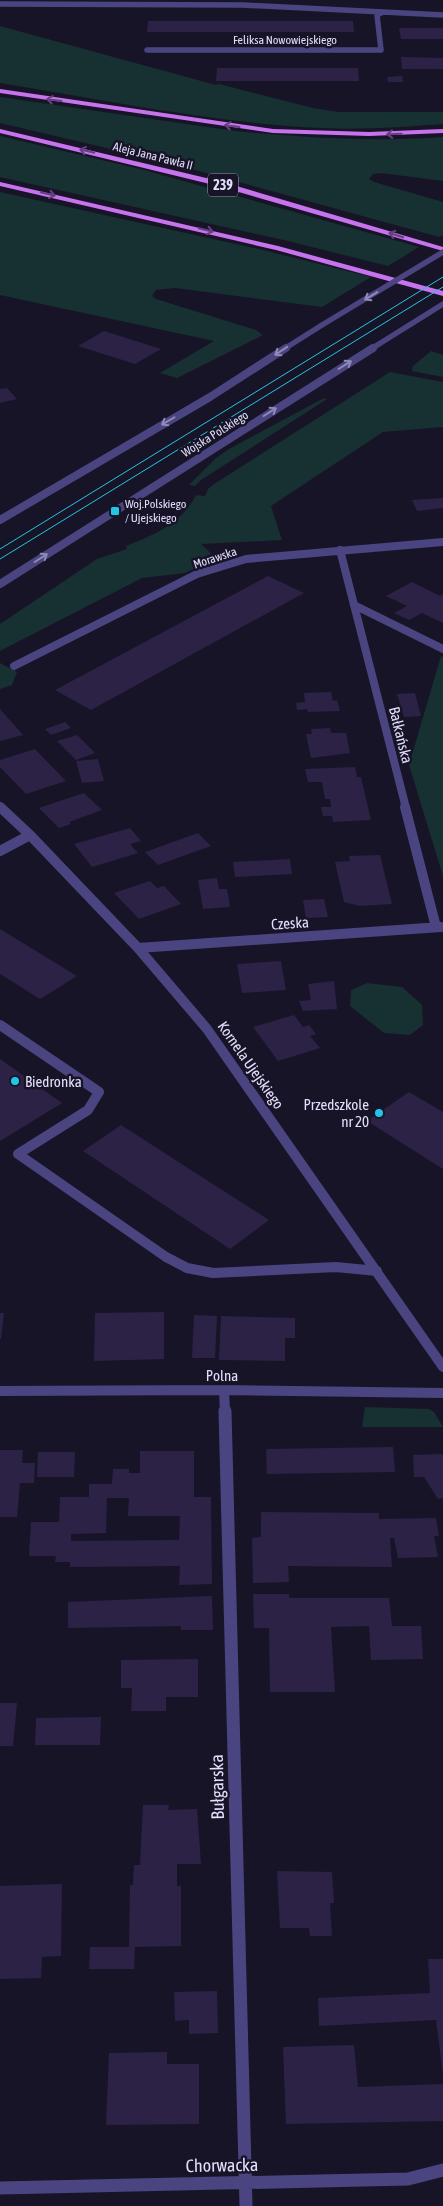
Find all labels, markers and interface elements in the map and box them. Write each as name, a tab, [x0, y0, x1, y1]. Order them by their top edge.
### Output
street label: Feliksa Nowowiejskiego	[233, 33, 337, 47]
one-way arrow	[46, 94, 62, 104]
one-way arrow	[225, 121, 241, 131]
one-way arrow	[387, 129, 403, 139]
street label: Aleja Jana Pawła II	[112, 139, 194, 173]
one-way arrow	[80, 146, 96, 155]
road number: 239	[208, 174, 238, 196]
one-way arrow	[39, 190, 55, 199]
one-way arrow	[198, 226, 214, 235]
one-way arrow	[389, 229, 405, 239]
one-way arrow	[365, 291, 379, 301]
one-way arrow	[275, 346, 289, 356]
one-way arrow	[338, 360, 352, 370]
one-way arrow	[263, 407, 277, 417]
street label: Wojska Polskiego	[179, 408, 251, 460]
one-way arrow	[160, 416, 175, 426]
place label: Woj.Polskiego / Ujejskiego	[125, 497, 187, 525]
marker: Woj.Polskiego / Ujejskiego	[109, 505, 121, 517]
street label: Morawska	[192, 544, 238, 572]
one-way arrow	[34, 552, 48, 562]
street label: Bałkańska	[386, 705, 416, 765]
street label: Czeska	[271, 913, 309, 933]
street label: Kornela Ujejskiego	[214, 1018, 288, 1112]
place label: Biedronka	[25, 1073, 82, 1090]
marker: Biedronka	[9, 1075, 21, 1087]
place label: Przedszkole nr 20	[303, 1096, 369, 1130]
marker: Przedszkole nr 20	[373, 1107, 385, 1119]
street label: Polna	[206, 1367, 238, 1384]
street label: Bułgarska	[206, 1754, 228, 1820]
street label: Chorwacka	[186, 2154, 258, 2176]

